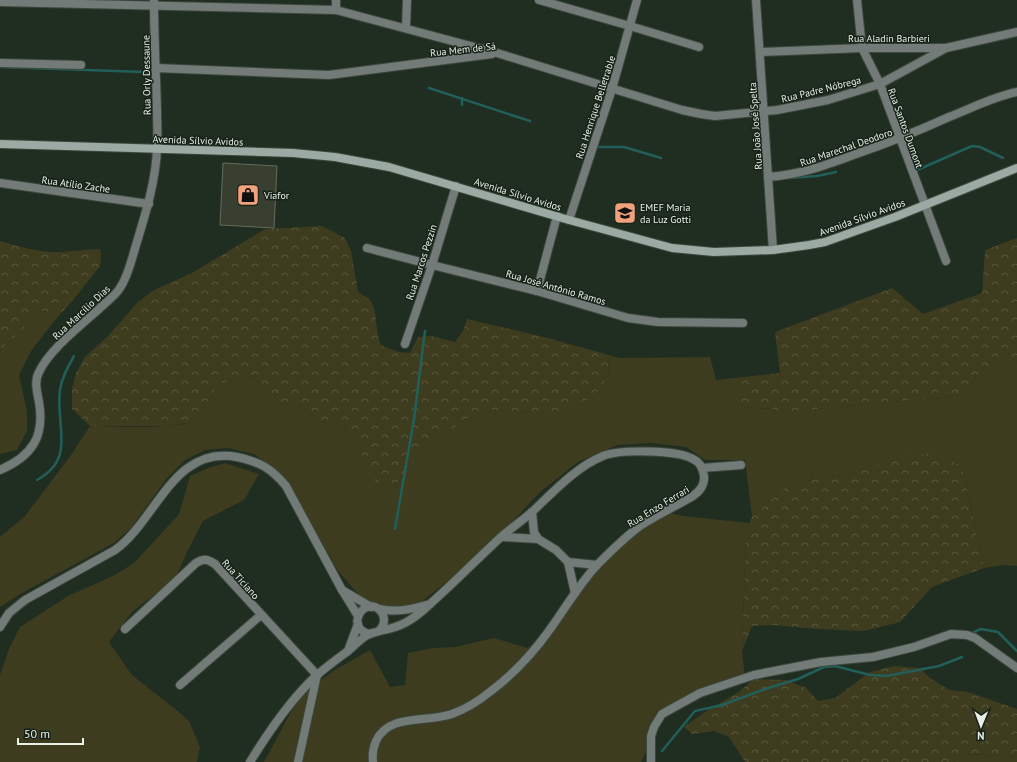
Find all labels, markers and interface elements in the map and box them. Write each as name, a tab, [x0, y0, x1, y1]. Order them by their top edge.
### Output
street label: Rua Aladin Barbieri	[848, 32, 930, 45]
street label: Rua Orly Dessaune	[139, 35, 154, 115]
street label: Rua Mem de Sá	[430, 40, 497, 59]
street label: Rua Henrique Belletrable	[573, 54, 618, 160]
street label: Rua Padre Nóbrega	[780, 73, 862, 106]
street label: Rua João José Spelta	[746, 82, 765, 170]
street label: Rua Santos Dumont	[885, 86, 926, 171]
street label: Rua Marechal Deodoro	[798, 126, 894, 169]
street label: Avenida Sílvio Avidos	[153, 132, 243, 149]
street label: Rua Atílio Zache	[41, 173, 111, 196]
street label: Avenida Sílvio Avidos	[473, 175, 563, 214]
shop icon: Viafor	[235, 182, 261, 208]
place label: Viafor	[263, 189, 290, 202]
street label: Avenida Sílvio Avidos	[817, 196, 907, 239]
school or university icon: EMEF Maria da Luz Gotti	[612, 200, 638, 226]
place label: EMEF Maria da Luz Gotti	[640, 201, 691, 226]
street label: Rua Marcos Pezzin	[403, 223, 440, 302]
street label: Rua José Antônio Ramos	[504, 267, 607, 308]
street label: Rua Marcílio Dias	[50, 282, 113, 342]
street label: Rua Enzo Ferrari	[625, 483, 692, 530]
street label: Rua Ticiano	[219, 556, 262, 602]
north arrow	[961, 706, 1001, 746]
scale bar	[18, 720, 83, 746]
text: 50 m	[24, 726, 50, 741]
text: N	[977, 729, 985, 743]

